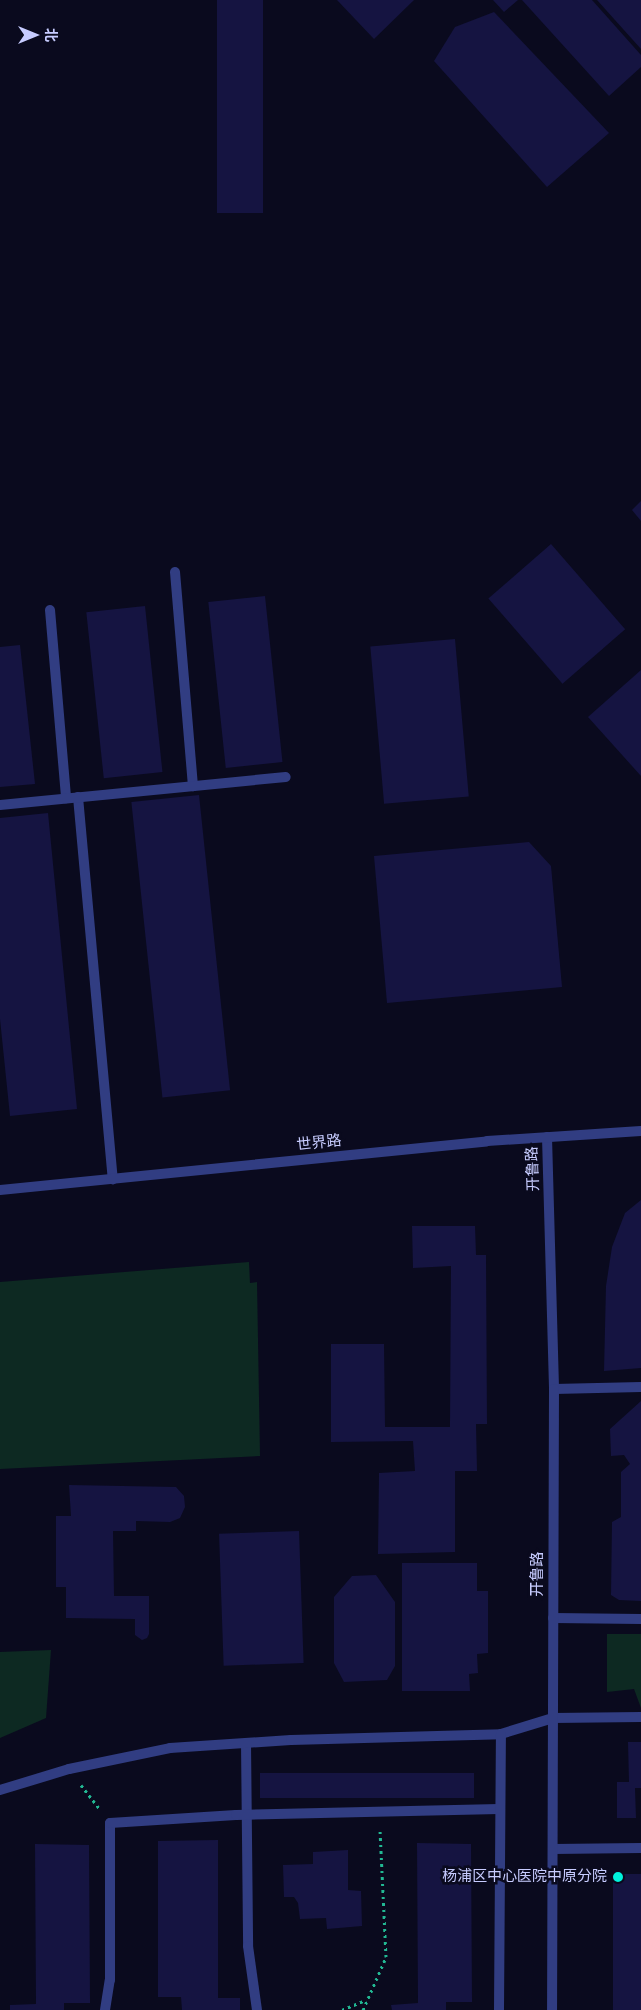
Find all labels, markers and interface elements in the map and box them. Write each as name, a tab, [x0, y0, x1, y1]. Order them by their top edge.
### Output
north arrow	[10, 10, 60, 60]
text: 北	[40, 28, 60, 42]
street label: 世界路	[296, 1132, 342, 1154]
street label: 开鲁路	[523, 1146, 543, 1192]
street label: 开鲁路	[529, 1552, 547, 1596]
place label: 杨浦区中心医院中原分院	[442, 1868, 607, 1886]
marker: 杨浦区中心医院中原分院	[611, 1870, 625, 1884]

